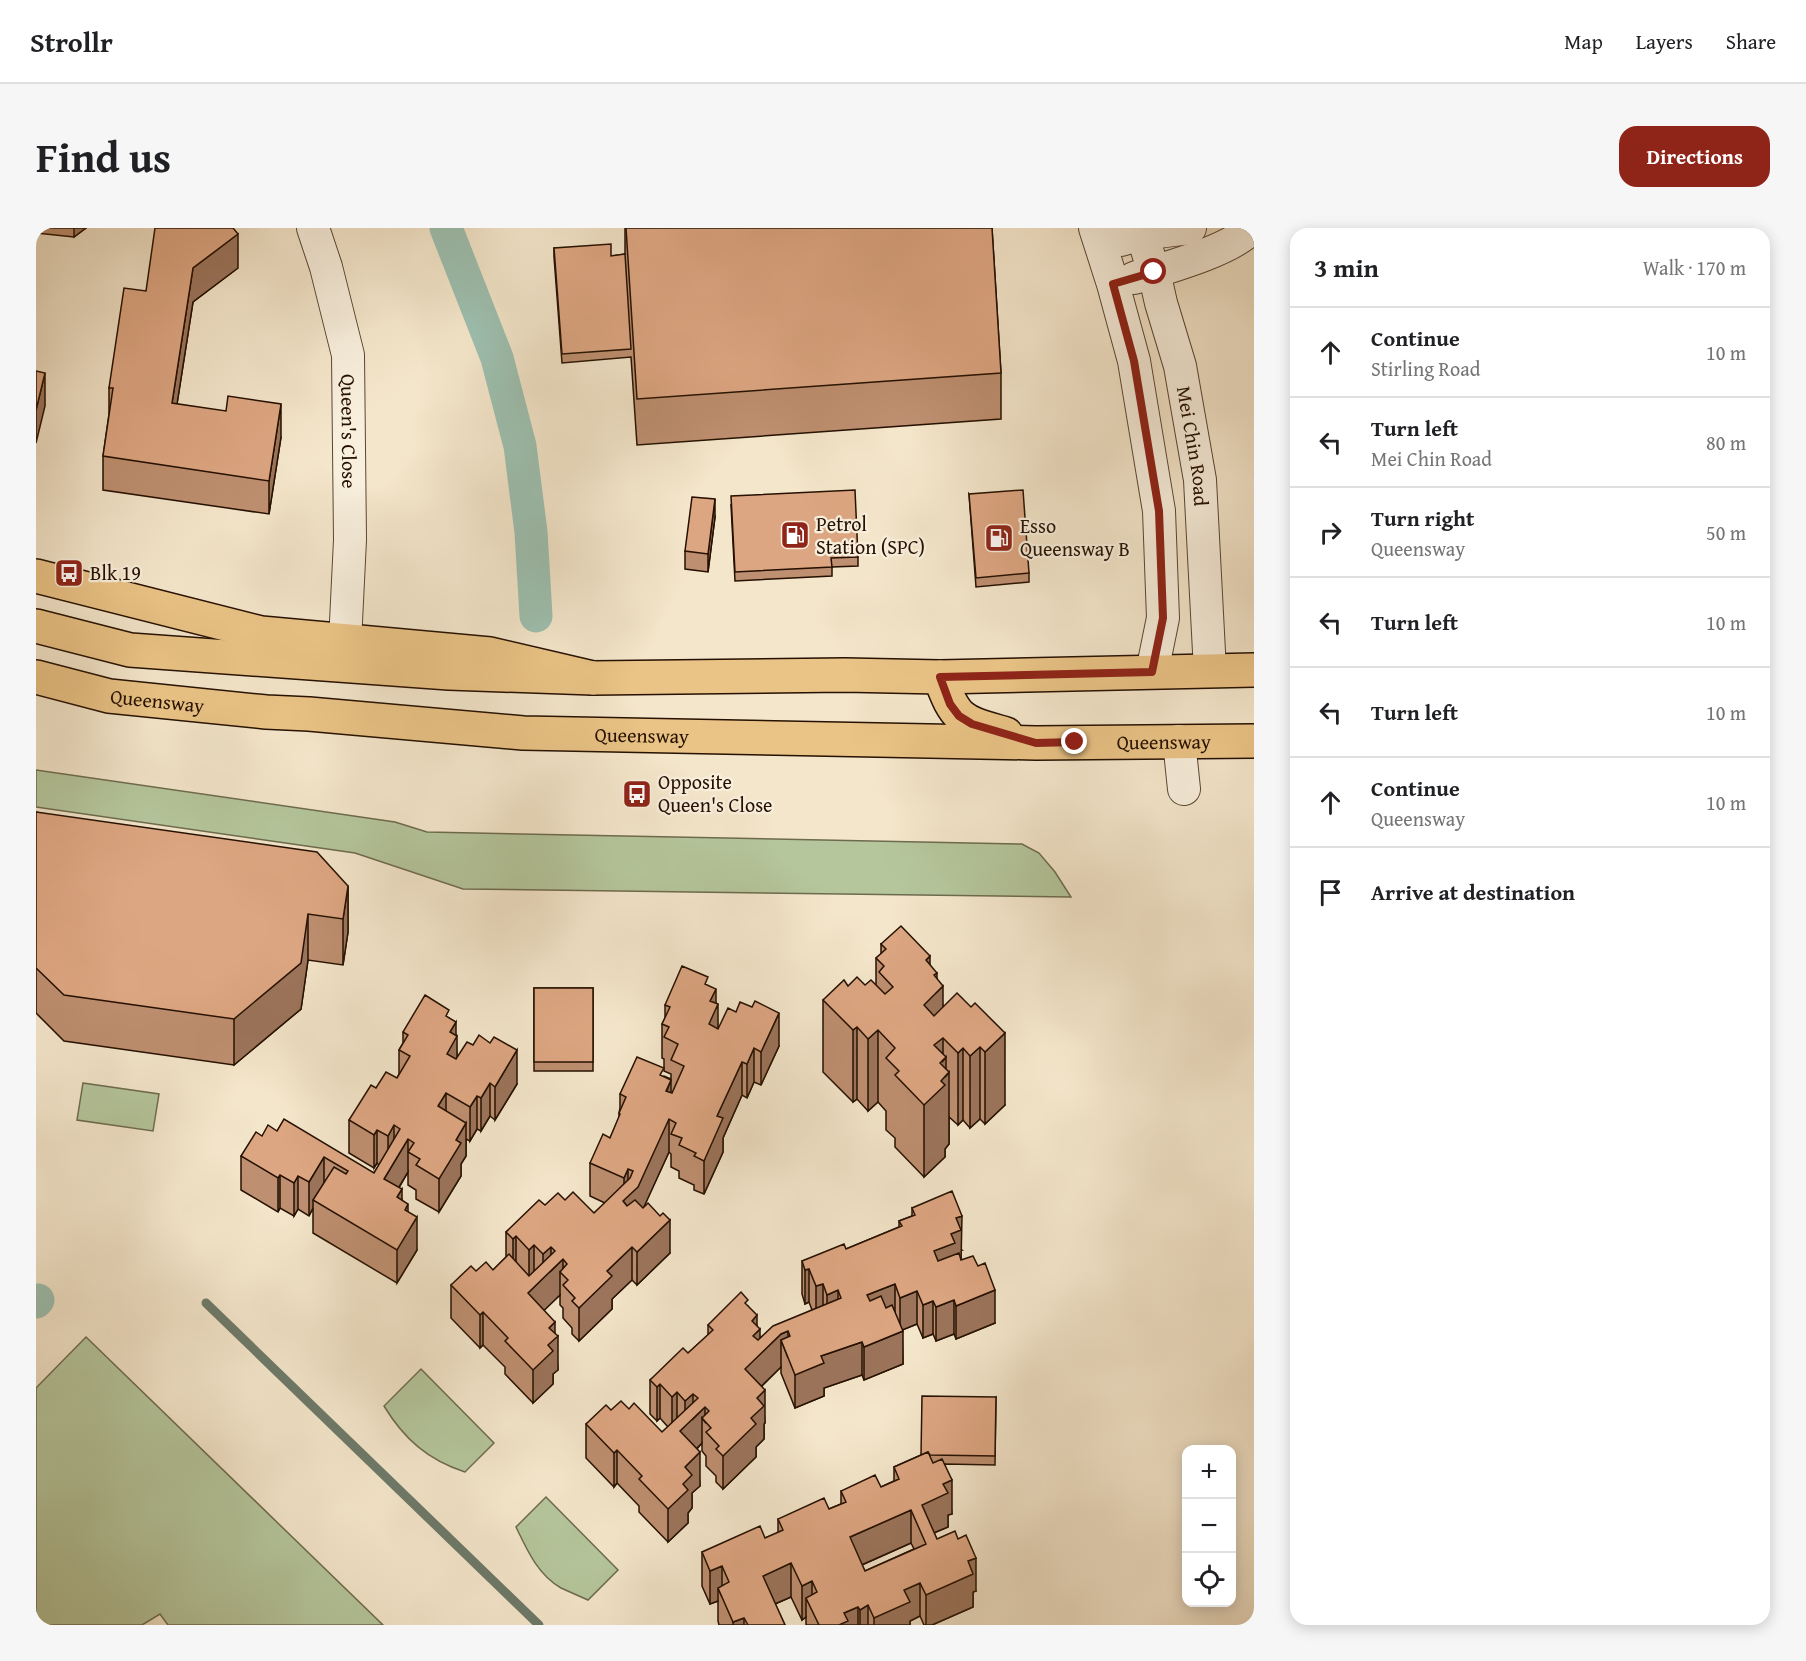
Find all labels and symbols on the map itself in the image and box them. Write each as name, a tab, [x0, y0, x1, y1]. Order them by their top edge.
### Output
route start	[1140, 258, 1166, 284]
street label: Queen's Close	[334, 374, 364, 489]
street label: Mei Chin Road	[1170, 384, 1216, 507]
place label: Petrol Station (SPC)	[816, 509, 925, 561]
place label: Esso Queensway B	[1020, 511, 1130, 563]
fuel station icon: Petrol Station (SPC)	[779, 519, 811, 551]
fuel station icon: Esso Queensway B	[983, 522, 1015, 554]
bus stop icon: Blk 19	[53, 557, 85, 589]
place label: Blk 19	[90, 558, 141, 587]
street label: Queensway	[109, 681, 206, 720]
street label: Queensway	[594, 719, 689, 750]
street label: Queensway	[1116, 726, 1211, 756]
route end	[1061, 728, 1087, 754]
place label: Opposite Queen's Close	[658, 767, 772, 819]
bus stop icon: Opposite Queen's Close	[621, 778, 653, 810]

